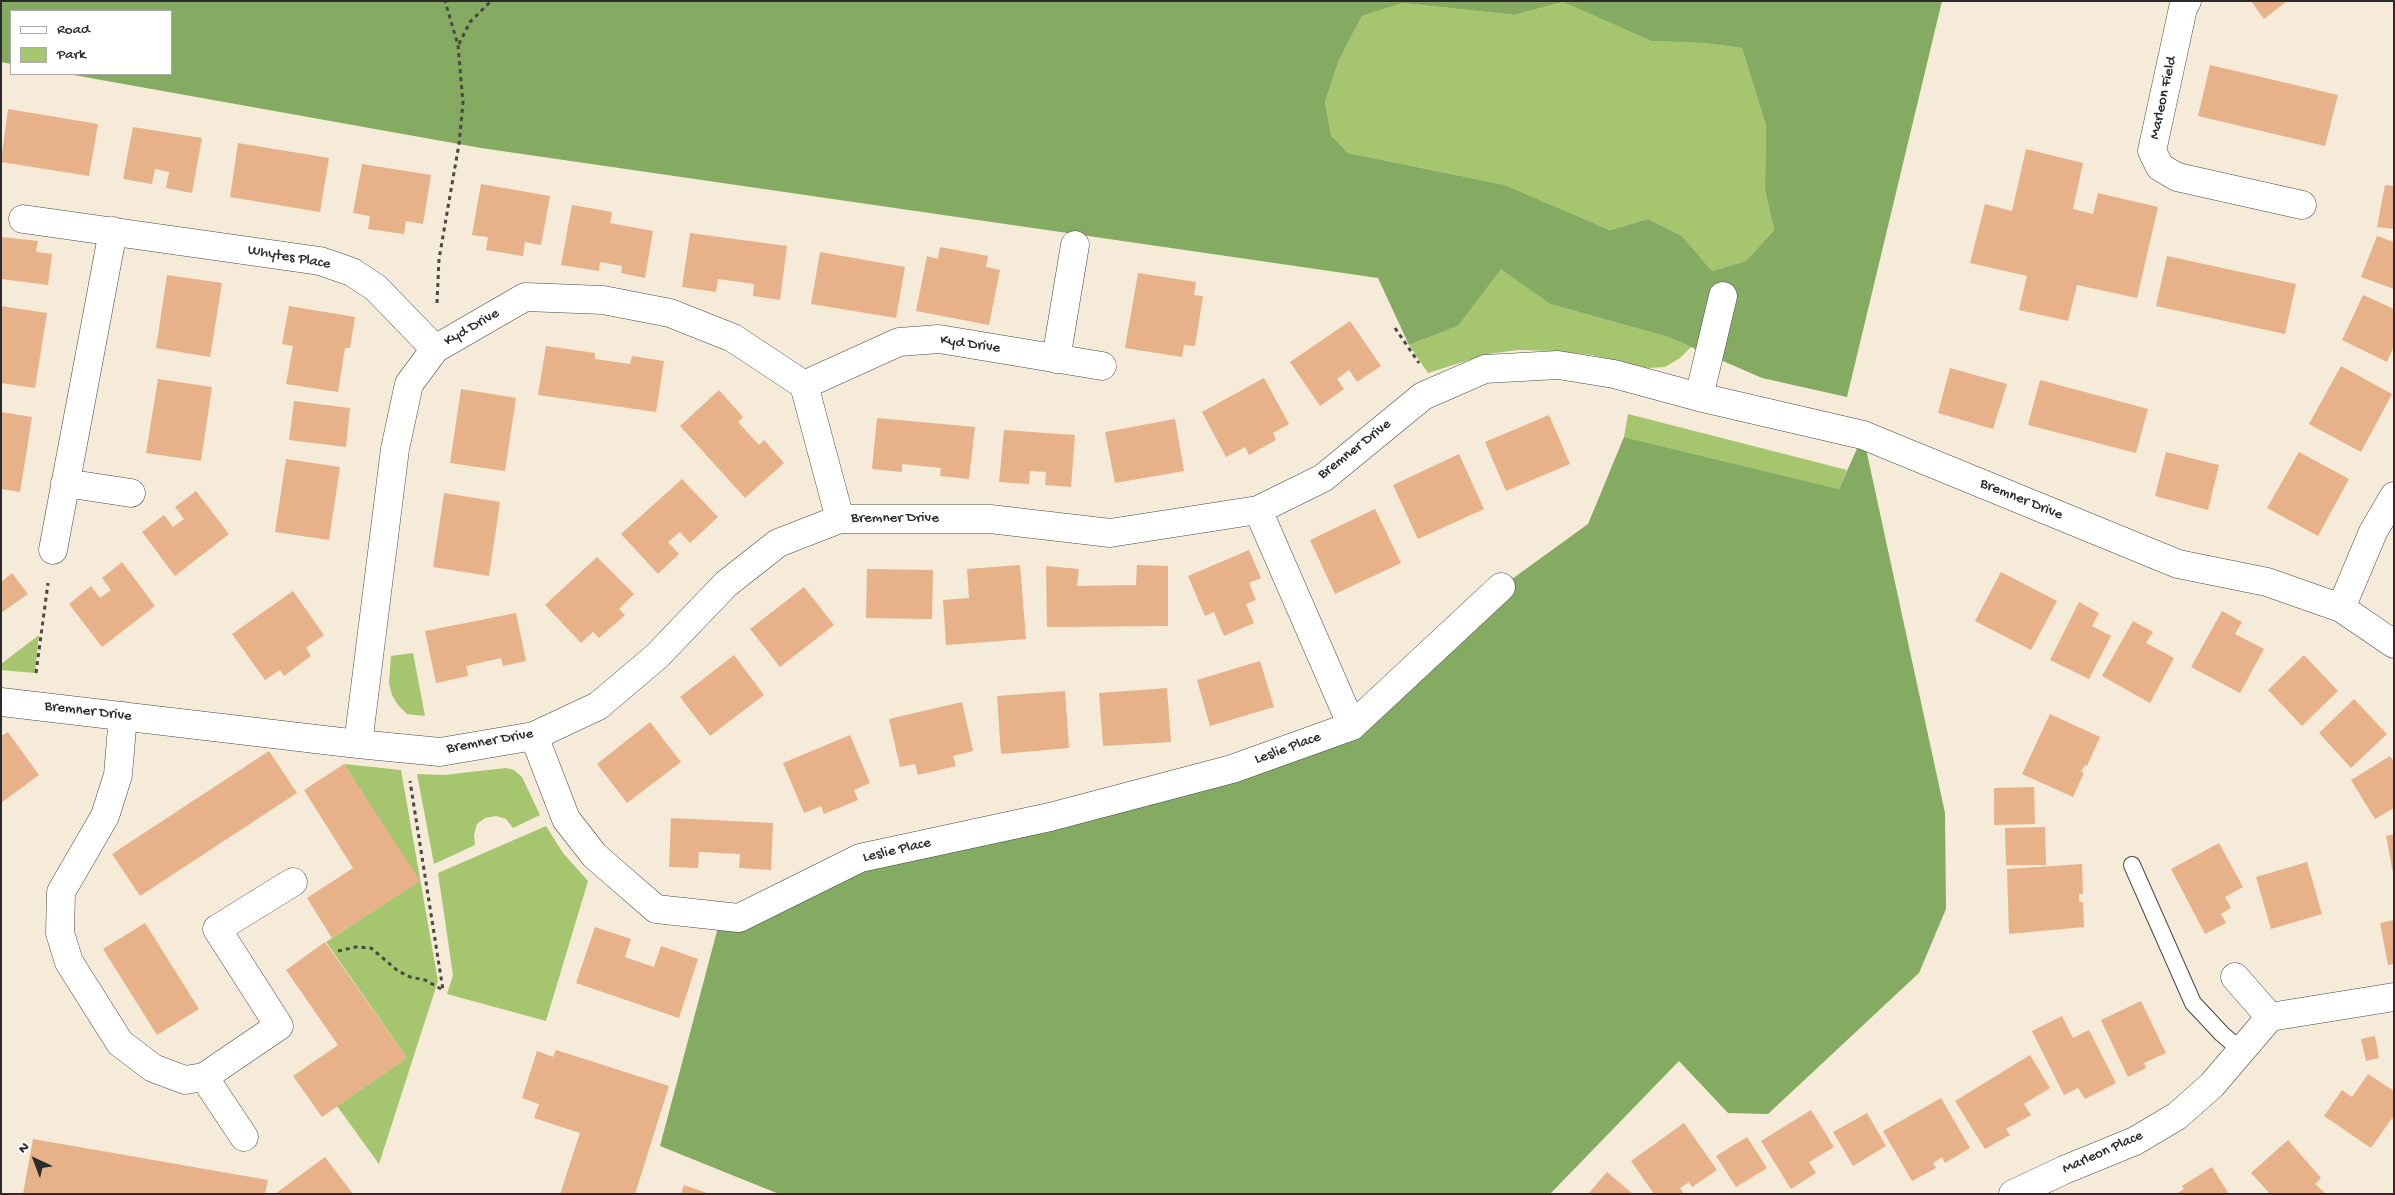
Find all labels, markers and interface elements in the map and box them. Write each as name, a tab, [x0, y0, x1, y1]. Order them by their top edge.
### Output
legend	[10, 10, 172, 75]
text: Road	[57, 21, 90, 39]
text: Park	[57, 46, 86, 64]
street label: Marleon Field	[2146, 55, 2182, 141]
street label: Whytes Place	[246, 242, 332, 274]
street label: Kyd Drive	[441, 305, 503, 351]
street label: Kyd Drive	[939, 332, 1001, 358]
street label: Bremner Drive	[1315, 416, 1395, 484]
street label: Bremner Drive	[1977, 475, 2065, 525]
street label: Bremner Drive	[851, 510, 939, 528]
street label: Bremner Drive	[43, 698, 133, 726]
street label: Bremner Drive	[445, 726, 535, 758]
street label: Leslie Place	[1252, 729, 1324, 769]
street label: Leslie Place	[861, 834, 933, 868]
street label: Marleon Place	[2060, 1127, 2146, 1179]
north arrow	[10, 1135, 60, 1185]
text: N	[15, 1139, 34, 1158]

